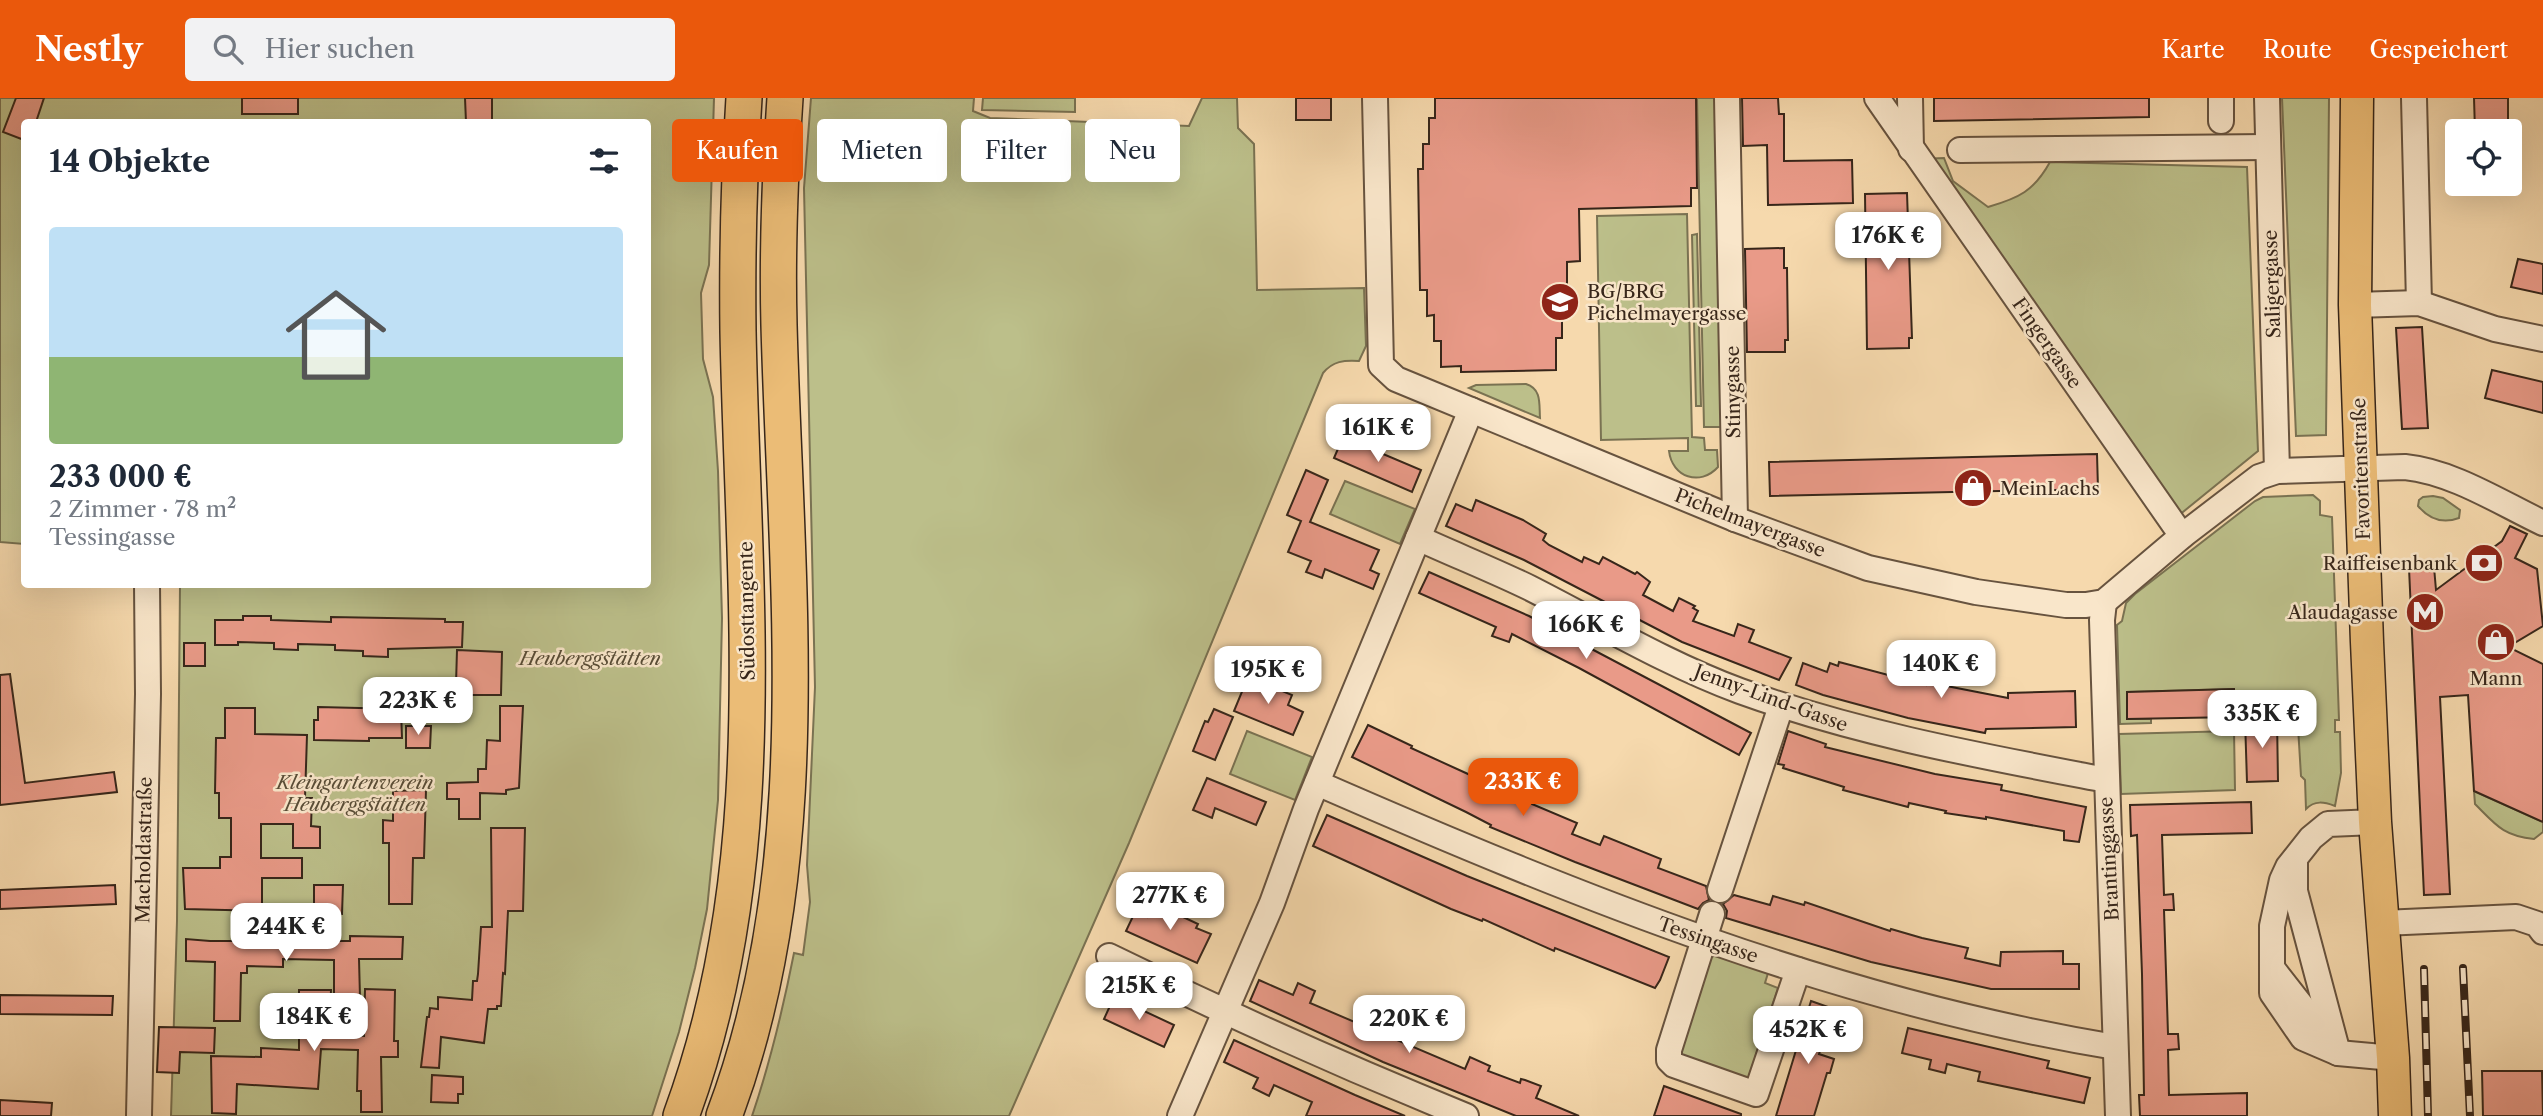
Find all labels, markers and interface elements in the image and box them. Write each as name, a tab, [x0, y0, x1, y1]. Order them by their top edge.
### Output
search box	[185, 18, 675, 81]
text: Nestly	[35, 29, 143, 70]
icon: search	[209, 30, 247, 68]
text: Hier suchen	[265, 33, 415, 65]
text: Karte	[2161, 35, 2225, 64]
text: Route	[2263, 35, 2332, 64]
text: Gespeichert	[2370, 35, 2508, 64]
chip: Kaufen	[672, 119, 803, 182]
chip: Mieten	[817, 119, 947, 182]
chip: Filter	[961, 119, 1071, 182]
chip: Neu	[1085, 119, 1180, 182]
map controls	[2445, 119, 2522, 196]
button: locate	[2445, 119, 2522, 196]
icon: filters	[585, 142, 623, 180]
text: 14 Objekte	[49, 143, 210, 180]
pin: 176K €	[1831, 212, 1945, 272]
text: 176K €	[1851, 221, 1925, 249]
street label: Saligergasse	[2259, 229, 2285, 339]
icon: home	[273, 272, 399, 398]
place label: BG/BRG Pichelmayergasse	[1587, 280, 1747, 325]
school or university icon: BG/BRG Pichelmayergasse	[1539, 281, 1581, 323]
street label: Fingergasse	[2007, 293, 2087, 393]
street label: Stinygasse	[1721, 346, 1745, 438]
street label: Favoritenstraße	[2347, 397, 2375, 541]
pin: 161K €	[1321, 404, 1435, 464]
text: 161K €	[1342, 413, 1414, 441]
text: 233 000 €	[49, 458, 192, 495]
shop icon: MeinLachs	[1952, 467, 1994, 509]
place label: MeinLachs	[2000, 477, 2100, 500]
street label: Pichelmayergasse	[1671, 484, 1829, 562]
text: 2 Zimmer · 78 m²	[49, 495, 236, 523]
text: Tessingasse	[49, 523, 175, 551]
street label: Südosttangente	[734, 541, 760, 681]
bank icon: Raiffeisenbank	[2463, 542, 2505, 584]
place label: Raiffeisenbank	[2323, 552, 2458, 575]
metro station icon: Alaudagasse	[2404, 591, 2446, 633]
place label: Alaudagasse	[2287, 601, 2398, 624]
pin: 166K €	[1529, 602, 1643, 661]
text: 166K €	[1548, 610, 1624, 638]
shop icon: Mann	[2475, 621, 2517, 663]
pin: 140K €	[1884, 640, 1998, 700]
pin: 195K €	[1211, 646, 1325, 706]
park label: Heuberggstätten	[517, 647, 661, 670]
text: 140K €	[1903, 649, 1979, 677]
text: 195K €	[1231, 655, 1305, 683]
street label: Jenny-Lind-Gasse	[1688, 658, 1851, 736]
place label: Mann	[2470, 667, 2523, 690]
pin: 223K €	[361, 678, 475, 737]
text: 223K €	[379, 686, 457, 714]
pin: 335K €	[2205, 690, 2319, 750]
text: 335K €	[2224, 699, 2300, 727]
pin: 233K €	[1466, 758, 1580, 818]
text: 233K €	[1484, 767, 1562, 795]
park label: Kleingartenverein Heuberggstätten	[275, 771, 433, 816]
street label: Macholdastraße	[131, 777, 157, 923]
street label: Brantinggasse	[2094, 796, 2124, 922]
pin: 277K €	[1113, 872, 1227, 932]
text: 277K €	[1132, 881, 1208, 909]
pin: 244K €	[229, 904, 343, 963]
text: 244K €	[246, 912, 326, 940]
street label: Tessingasse	[1655, 912, 1761, 968]
pin: 215K €	[1082, 962, 1196, 1022]
text: 215K €	[1102, 971, 1176, 999]
pin: 184K €	[257, 993, 371, 1053]
pin: 220K €	[1352, 996, 1466, 1055]
text: 184K €	[276, 1002, 352, 1030]
text: 220K €	[1369, 1004, 1449, 1032]
pin: 452K €	[1751, 1006, 1865, 1066]
text: 452K €	[1769, 1015, 1847, 1043]

